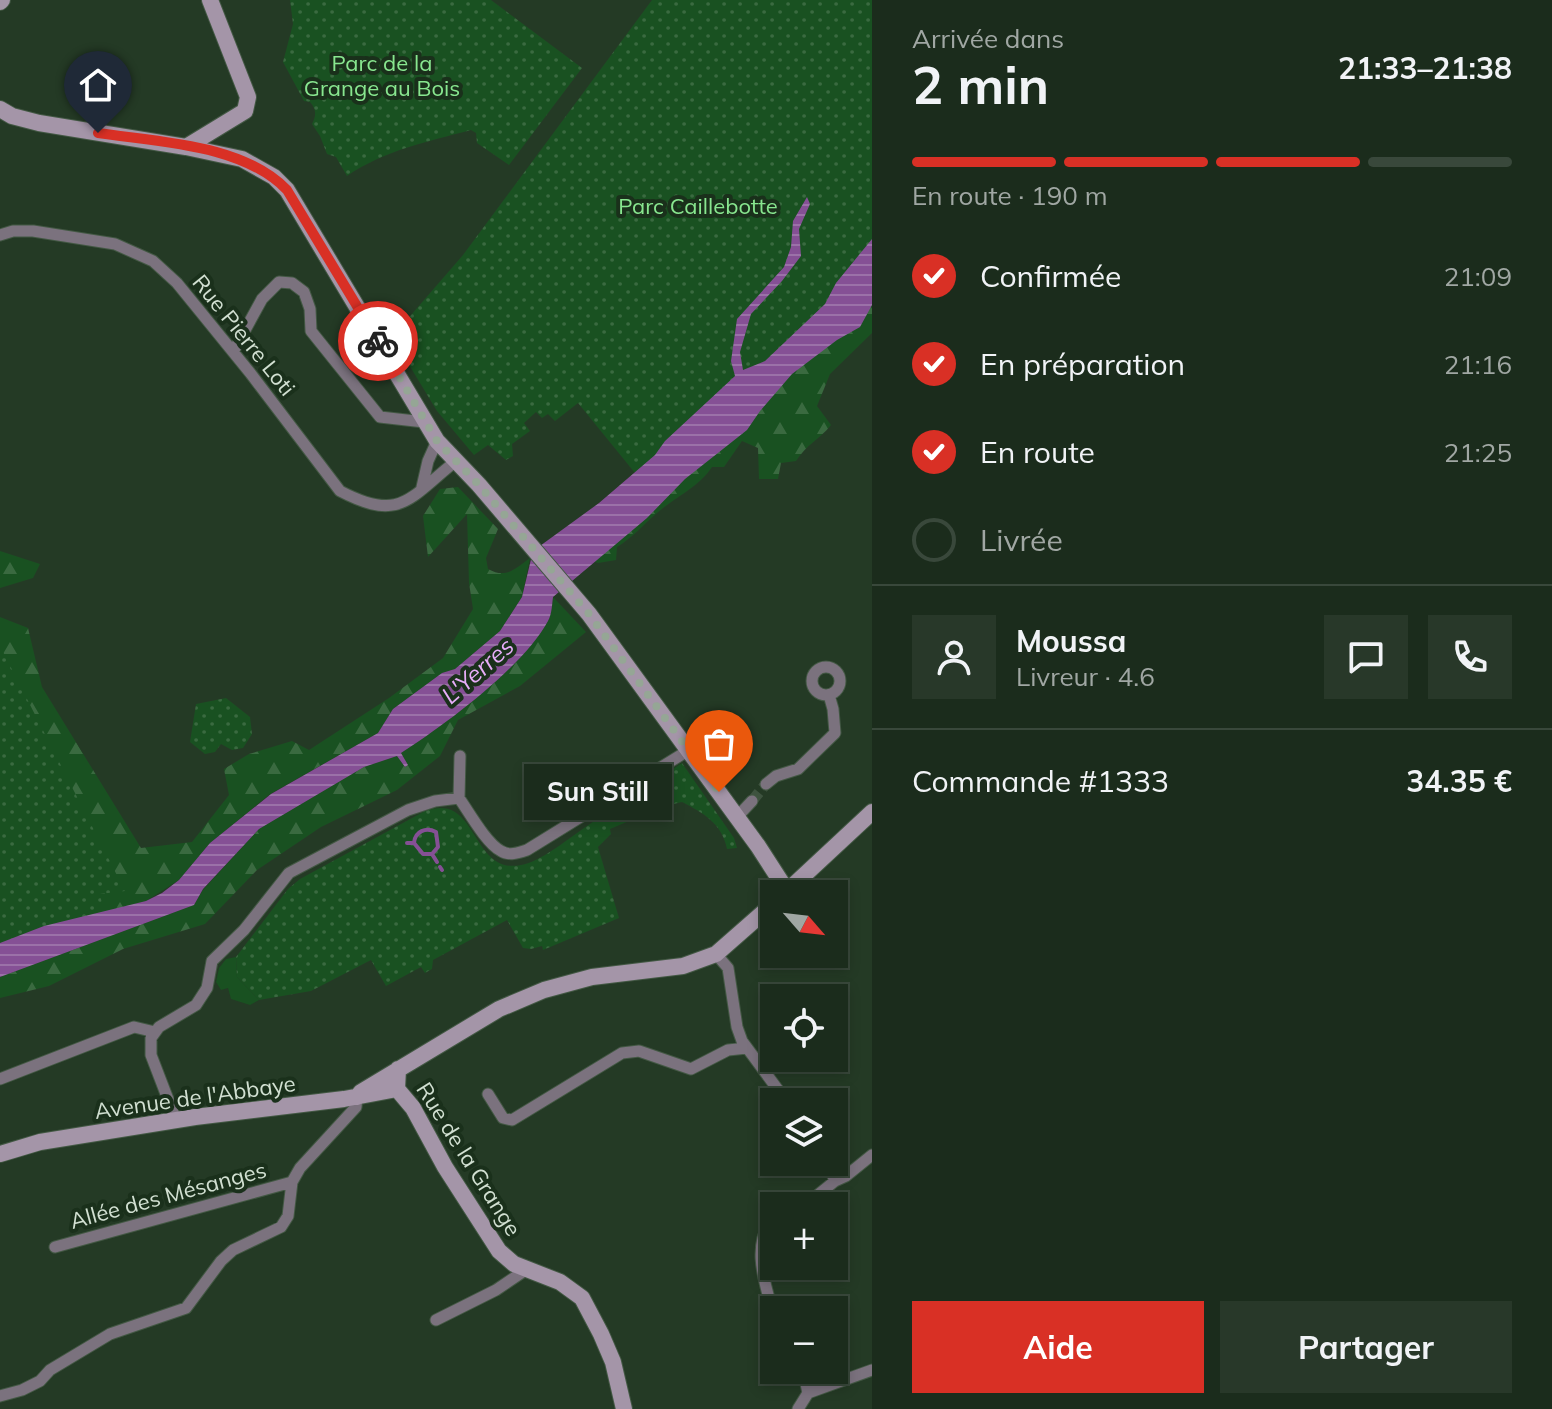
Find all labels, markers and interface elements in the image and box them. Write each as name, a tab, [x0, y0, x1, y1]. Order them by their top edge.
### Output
text: Arrivée dans	[912, 22, 1064, 55]
park label: Parc de la Grange au Bois	[304, 49, 460, 102]
text: 21:33–21:38	[1338, 49, 1512, 87]
pin	[64, 51, 132, 133]
text: 2 min	[912, 52, 1049, 117]
icon: home	[76, 63, 120, 107]
text: En route · 190 m	[912, 179, 1108, 212]
park label: Parc Caillebotte	[618, 192, 778, 220]
icon: check	[912, 254, 956, 298]
text: Confirmée	[980, 257, 1121, 295]
text: 21:09	[1444, 260, 1512, 293]
street label: Rue Pierre Loti	[187, 269, 301, 401]
courier	[338, 301, 418, 381]
icon: bike	[356, 319, 400, 363]
icon: check	[912, 342, 956, 386]
text: En préparation	[980, 345, 1185, 383]
text: 21:16	[1444, 348, 1512, 381]
icon: check	[912, 430, 956, 474]
text: En route	[980, 433, 1095, 471]
text: 21:25	[1444, 436, 1512, 469]
text: Livrée	[980, 521, 1063, 559]
button: person	[912, 615, 996, 699]
button: chat	[1324, 615, 1408, 699]
button: phone	[1428, 615, 1512, 699]
text: Moussa	[1016, 622, 1126, 660]
water label: L'Yerres	[435, 631, 520, 710]
text: Livreur · 4.6	[1016, 660, 1155, 693]
pin	[685, 710, 753, 792]
icon: bag	[697, 722, 741, 766]
text: Commande #1333	[912, 762, 1169, 800]
text: 34.35 €	[1406, 762, 1512, 800]
callout: Sun Still	[523, 764, 671, 820]
text: Sun Still	[547, 775, 649, 808]
north arrow	[760, 880, 848, 968]
map controls	[760, 880, 848, 1384]
button: locate	[760, 984, 848, 1072]
street label: Avenue de l'Abbaye	[93, 1069, 297, 1125]
street label: Rue de la Grange	[410, 1077, 528, 1241]
button: layers	[760, 1088, 848, 1176]
street label: Allée des Mésanges	[67, 1155, 269, 1235]
button: +	[760, 1192, 848, 1280]
button: −	[760, 1296, 848, 1384]
button: Aide	[912, 1301, 1204, 1393]
button: Partager	[1220, 1301, 1512, 1393]

